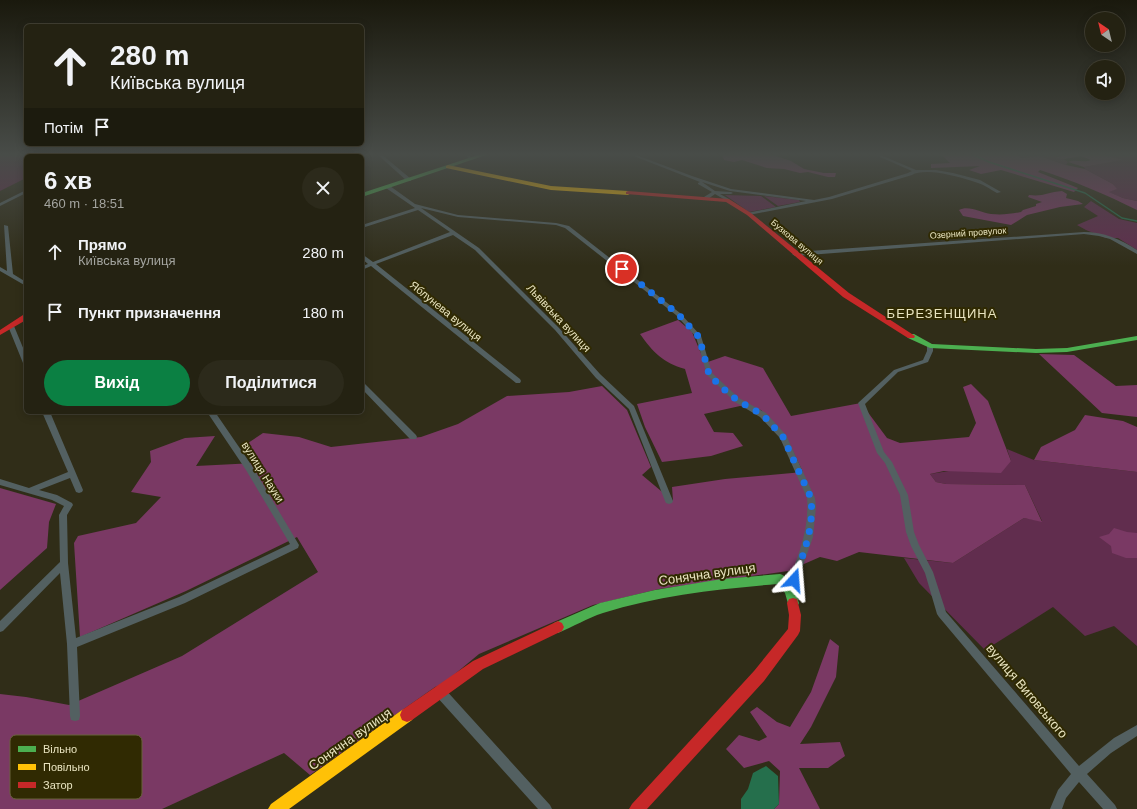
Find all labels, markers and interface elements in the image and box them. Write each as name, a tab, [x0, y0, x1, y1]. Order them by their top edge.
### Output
north arrow	[1085, 12, 1125, 52]
map controls	[1085, 12, 1125, 100]
icon: ahead	[44, 40, 96, 92]
text: 280 m	[110, 40, 189, 71]
button: sound	[1085, 60, 1125, 100]
text: Київська вулиця	[110, 73, 245, 93]
icon: arrive	[91, 116, 113, 138]
text: Потім	[44, 119, 83, 136]
text: 6 хв	[44, 167, 92, 194]
button: close	[302, 167, 344, 209]
text: 460 m · 18:51	[44, 196, 124, 211]
street label: Бузкова вулиця	[769, 217, 825, 267]
street label: Озерний провулок	[929, 225, 1007, 241]
text: Прямо	[78, 236, 127, 253]
icon: ahead	[44, 241, 66, 263]
text: 280 m	[302, 244, 344, 261]
pin	[605, 252, 639, 286]
text: Київська вулиця	[78, 253, 175, 268]
icon: arrive	[611, 258, 633, 280]
street label: Яблунева вулиця	[408, 279, 484, 344]
street label: Львівська вулиця	[525, 282, 593, 354]
icon: arrive	[44, 301, 66, 323]
text: Пункт призначення	[78, 304, 221, 321]
text: 180 m	[302, 304, 344, 321]
district label: БЕРЕЗЕНЩИНА	[887, 306, 997, 321]
button: Вихід	[44, 360, 190, 406]
button: Поділитися	[198, 360, 344, 406]
street label: вулиця Науки	[240, 440, 286, 504]
position arrow	[773, 559, 815, 601]
street label: Сонячна вулиця	[658, 560, 756, 588]
street label: вулиця Виговського	[983, 641, 1071, 741]
street label: Сонячна вулиця	[306, 705, 394, 773]
legend	[10, 735, 142, 799]
text: Вільно	[43, 743, 77, 755]
text: Повільно	[43, 761, 90, 773]
text: Затор	[43, 779, 73, 791]

